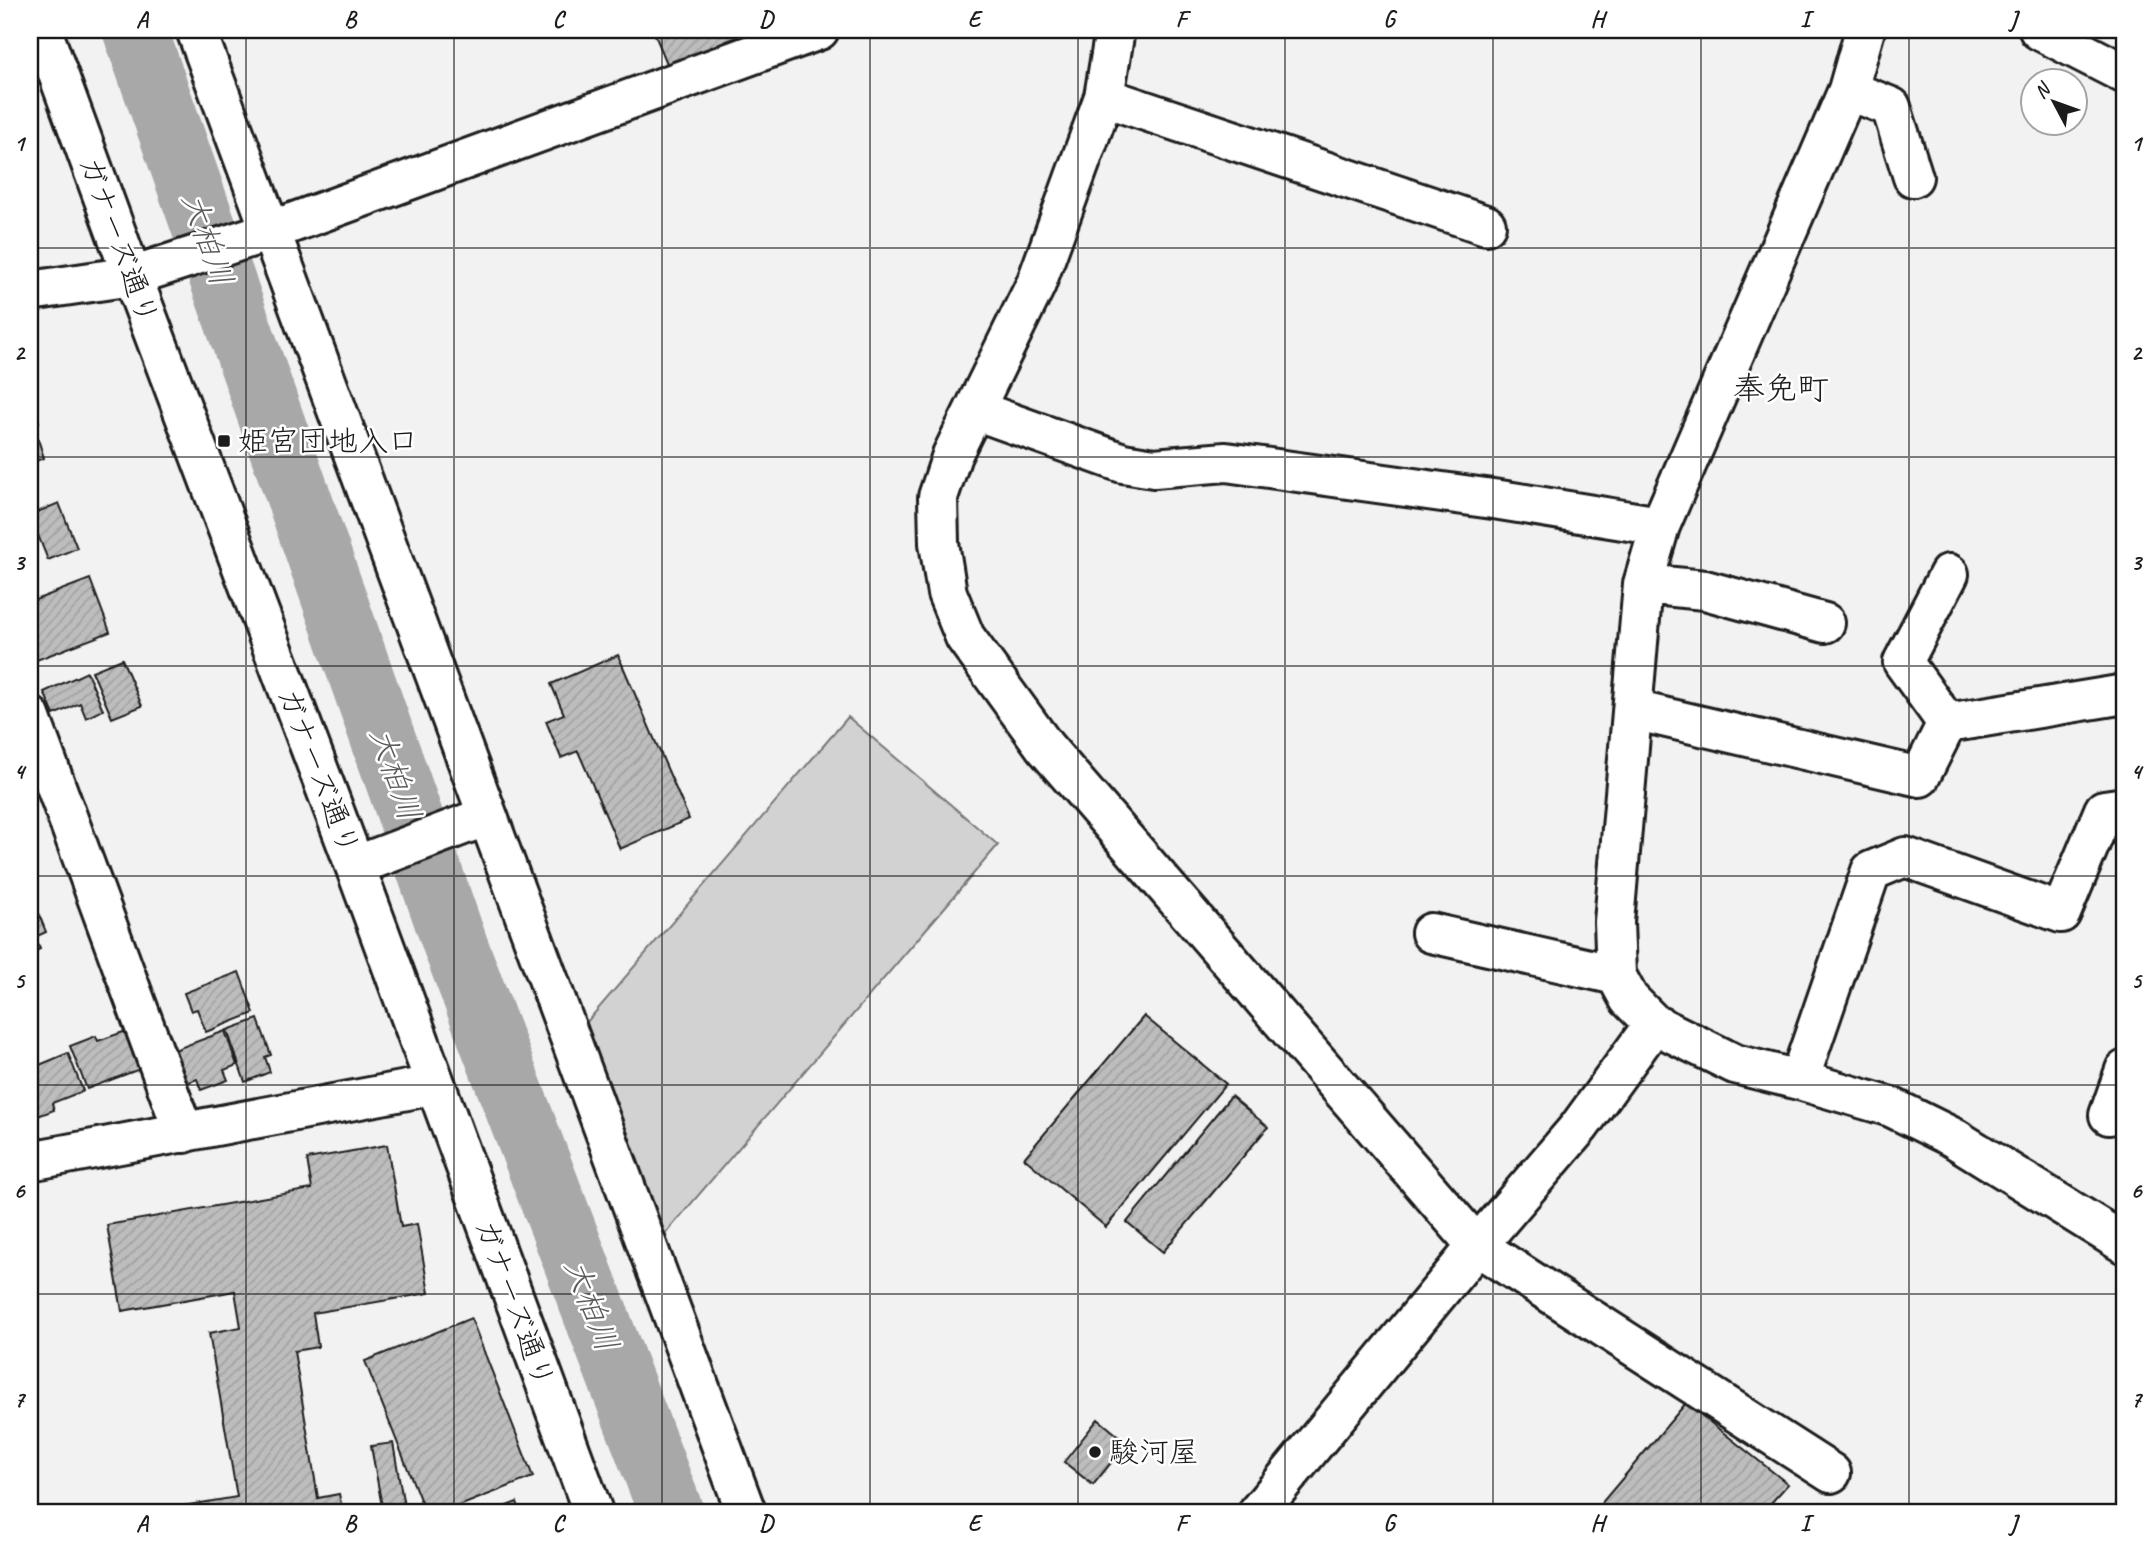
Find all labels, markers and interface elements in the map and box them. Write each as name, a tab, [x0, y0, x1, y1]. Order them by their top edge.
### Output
text: A	[136, 5, 150, 34]
text: B	[344, 5, 358, 34]
text: C	[553, 5, 567, 34]
text: D	[759, 5, 775, 34]
text: E	[968, 5, 984, 34]
text: F	[1176, 5, 1192, 34]
text: G	[1383, 5, 1398, 34]
text: H	[1590, 5, 1608, 34]
text: I	[1800, 5, 1815, 34]
text: J	[2007, 5, 2020, 34]
north arrow	[2018, 66, 2088, 136]
text: N	[2029, 77, 2057, 104]
text: 1	[14, 129, 27, 158]
text: 1	[2131, 129, 2144, 158]
street label: ガナーズ通り	[71, 150, 167, 330]
water label: 大柏川	[173, 187, 243, 291]
text: 2	[14, 338, 27, 367]
text: 2	[2131, 338, 2144, 367]
district label: 奉免町	[1733, 368, 1829, 409]
place label: 姫宮団地入口	[238, 422, 418, 460]
marker: 姫宮団地入口	[216, 433, 232, 449]
text: 3	[14, 548, 27, 577]
text: 3	[2131, 548, 2144, 577]
street label: ガナーズ通り	[269, 681, 369, 861]
water label: 大柏川	[361, 722, 431, 826]
text: 4	[14, 757, 27, 786]
text: 4	[2131, 757, 2144, 786]
text: 5	[14, 966, 26, 995]
text: 5	[2131, 966, 2143, 995]
text: 6	[14, 1176, 27, 1205]
text: 6	[2131, 1176, 2144, 1205]
street label: ガナーズ通り	[467, 1213, 563, 1393]
water label: 大柏川	[555, 1253, 628, 1357]
text: 7	[14, 1385, 27, 1414]
text: 7	[2131, 1385, 2144, 1414]
place label: 駿河屋	[1109, 1433, 1199, 1471]
marker: 駿河屋	[1087, 1444, 1103, 1460]
text: A	[136, 1509, 150, 1538]
text: B	[344, 1509, 358, 1538]
text: C	[553, 1509, 567, 1538]
text: D	[759, 1509, 775, 1538]
text: E	[968, 1509, 984, 1538]
text: F	[1176, 1509, 1192, 1538]
text: G	[1383, 1509, 1398, 1538]
text: H	[1590, 1509, 1608, 1538]
text: I	[1800, 1509, 1815, 1538]
text: J	[2007, 1509, 2020, 1538]

